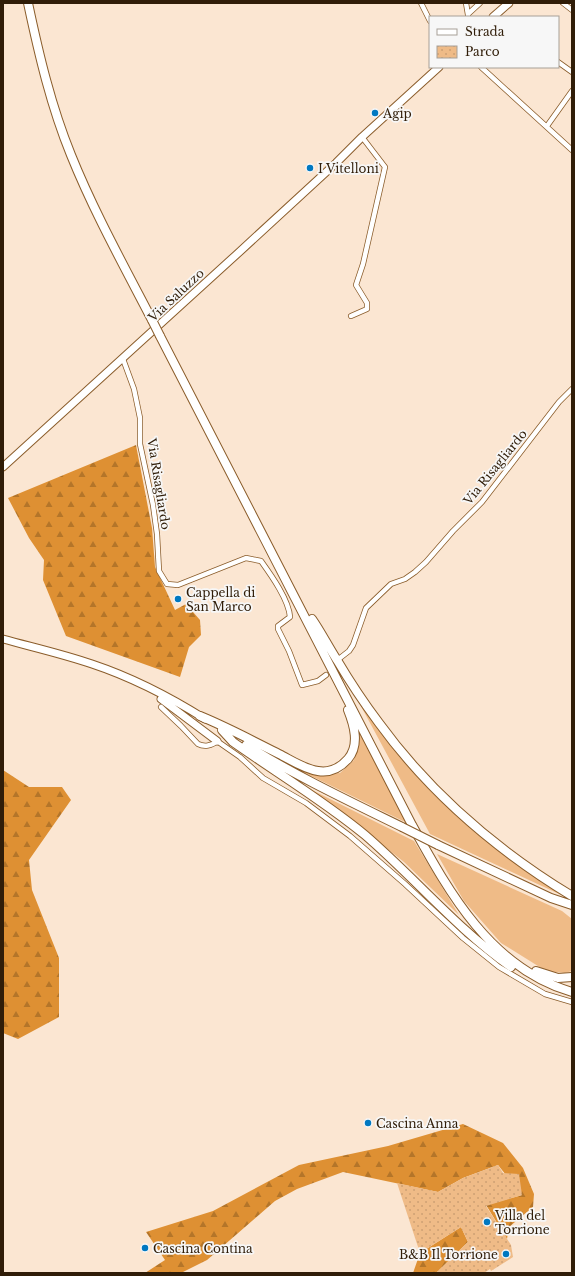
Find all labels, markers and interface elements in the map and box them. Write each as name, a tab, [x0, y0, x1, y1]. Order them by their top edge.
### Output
legend	[429, 16, 559, 68]
text: Strada	[465, 24, 505, 39]
text: Parco	[465, 44, 500, 59]
place label: Agip	[382, 106, 412, 121]
marker: Agip	[370, 108, 380, 118]
place label: I Vitelloni	[318, 161, 379, 176]
marker: I Vitelloni	[305, 163, 315, 173]
street label: Via Saluzzo	[144, 265, 207, 325]
street label: Via Risagliardo	[459, 426, 530, 508]
street label: Via Risagliardo	[144, 436, 174, 531]
place label: Cappella di San Marco	[186, 585, 255, 614]
marker: Cappella di San Marco	[173, 594, 183, 604]
place label: Cascina Anna	[376, 1116, 459, 1131]
marker: Cascina Anna	[363, 1118, 373, 1128]
place label: Villa del Torrione	[494, 1208, 550, 1237]
marker: Villa del Torrione	[482, 1217, 492, 1227]
place label: Cascina Contina	[153, 1241, 253, 1256]
marker: Cascina Contina	[140, 1243, 150, 1253]
place label: B&B Il Torrione	[399, 1247, 498, 1262]
marker: B&B Il Torrione	[501, 1249, 511, 1259]

